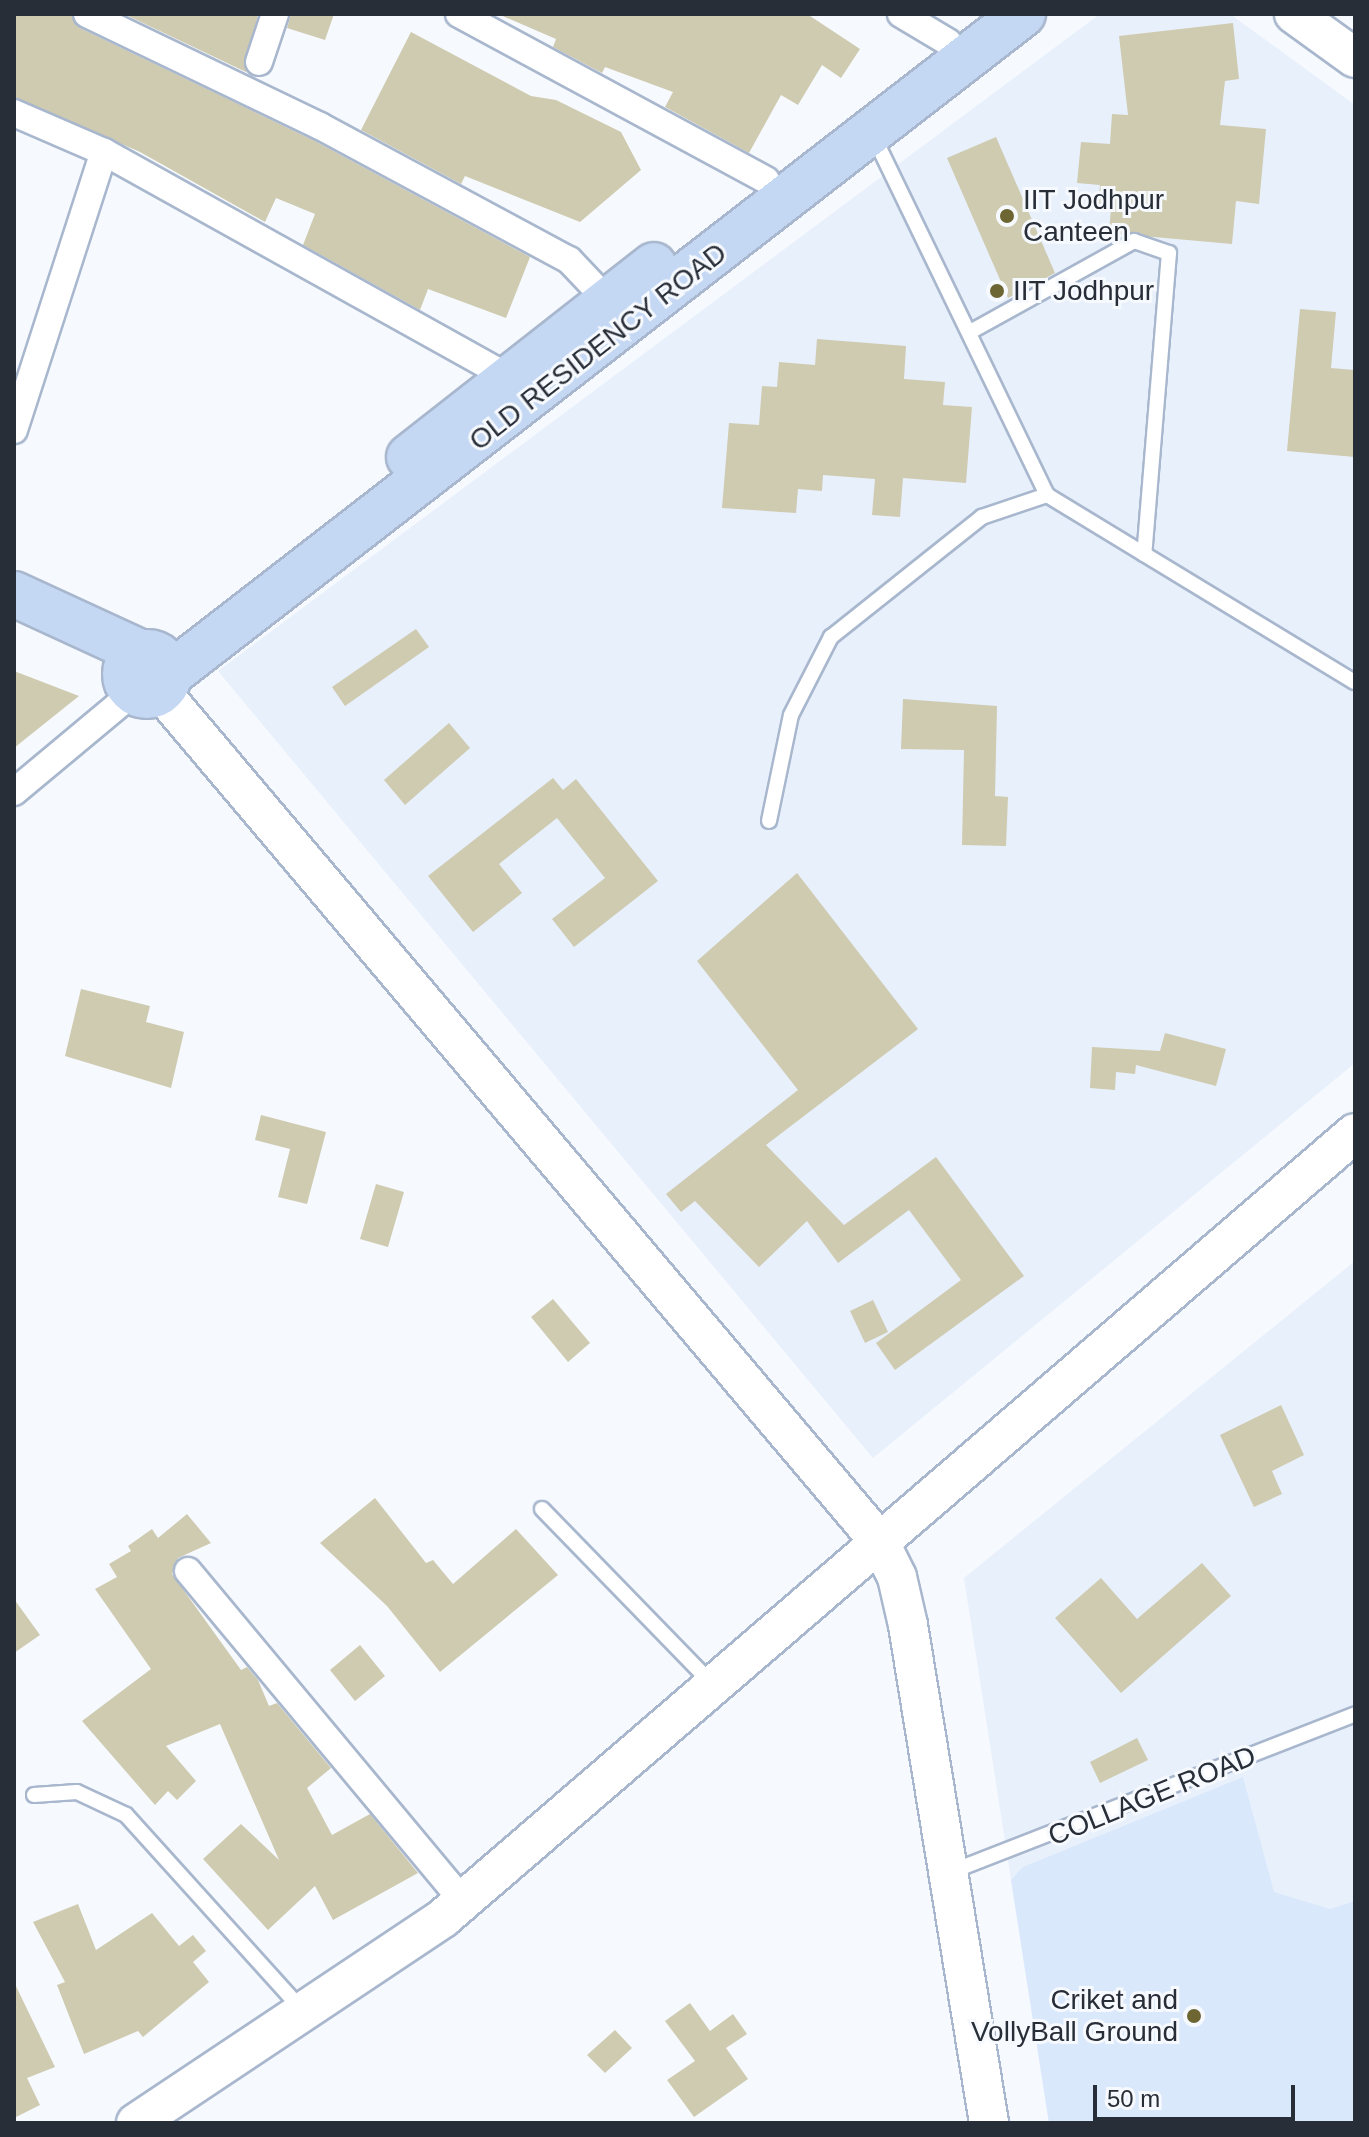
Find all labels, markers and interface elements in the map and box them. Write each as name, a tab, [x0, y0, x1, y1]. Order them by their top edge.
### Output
place label: IIT Jodhpur Canteen	[1023, 183, 1165, 249]
marker: IIT Jodhpur Canteen	[998, 207, 1016, 225]
street label: OLD RESIDENCY ROAD	[463, 236, 733, 458]
place label: IIT Jodhpur	[1013, 274, 1155, 308]
marker: IIT Jodhpur	[988, 282, 1006, 300]
street label: COLLAGE ROAD	[1043, 1739, 1261, 1853]
place label: Criket and VollyBall Ground	[971, 1983, 1178, 2049]
marker: Criket and VollyBall Ground	[1185, 2007, 1203, 2025]
scale bar	[1097, 2069, 1299, 2119]
text: 50 m	[1107, 2085, 1160, 2112]

